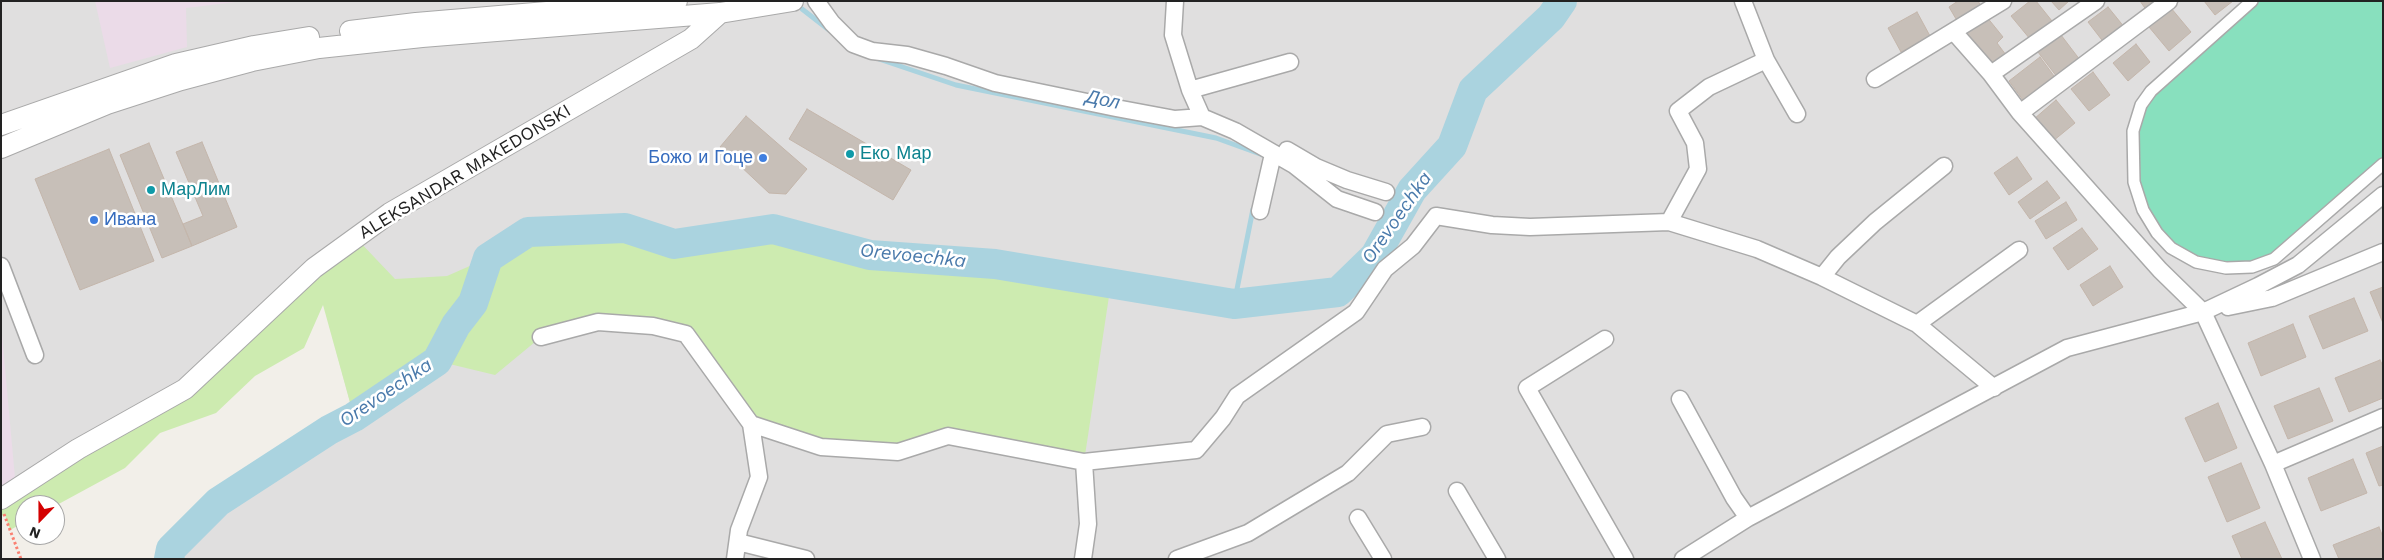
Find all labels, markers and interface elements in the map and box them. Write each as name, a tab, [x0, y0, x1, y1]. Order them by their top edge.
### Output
water label: Дол	[1084, 85, 1122, 115]
street label: ALEKSANDAR MAKEDONSKI	[355, 100, 575, 244]
place label: Еко Мар	[860, 143, 931, 165]
place label: Божо и Гоце	[648, 147, 753, 169]
marker: Еко Мар	[844, 148, 856, 160]
marker: Божо и Гоце	[757, 152, 769, 164]
water label: Orevoechka	[1357, 168, 1437, 268]
place label: МарЛим	[161, 179, 230, 201]
marker: МарЛим	[145, 184, 157, 196]
place label: Ивана	[104, 209, 156, 231]
marker: Ивана	[88, 214, 100, 226]
water label: Orevoechka	[859, 239, 967, 273]
water label: Orevoechka	[335, 354, 437, 432]
north arrow	[15, 495, 65, 545]
text: N	[27, 524, 43, 542]

